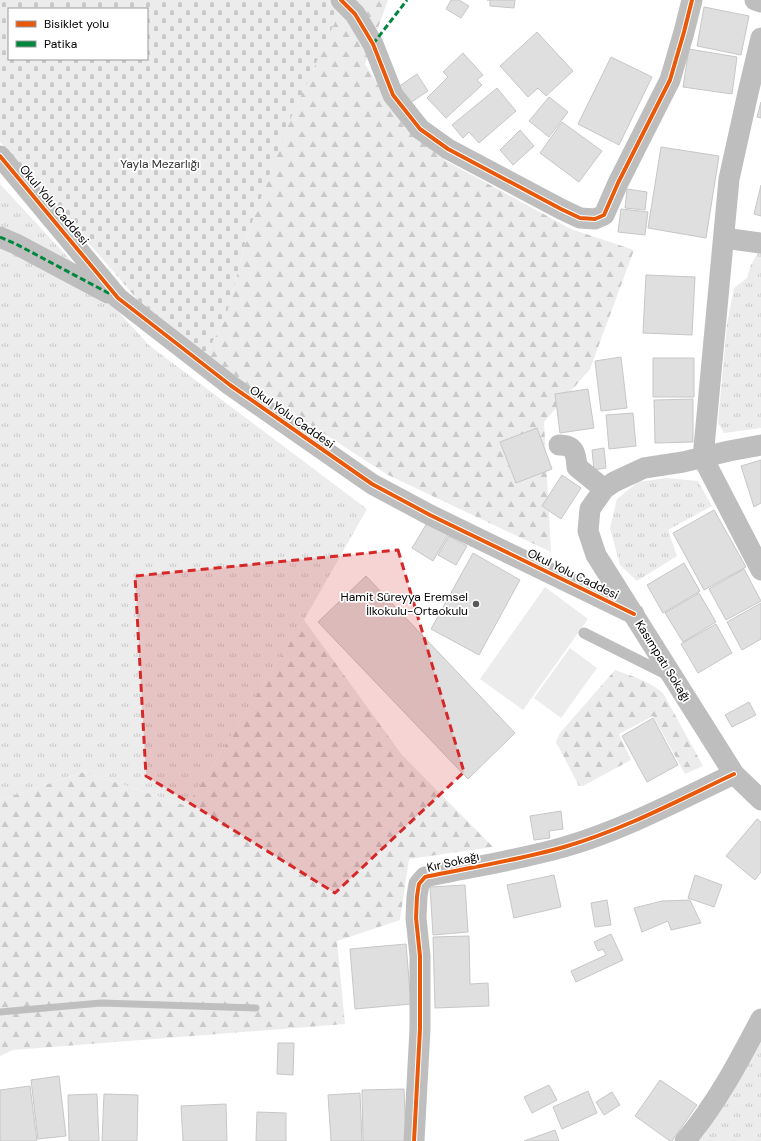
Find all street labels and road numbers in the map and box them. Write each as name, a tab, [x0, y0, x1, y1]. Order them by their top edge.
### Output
street label: Okul Yolu Caddesi	[16, 162, 92, 248]
street label: Okul Yolu Caddesi	[247, 382, 338, 452]
street label: Okul Yolu Caddesi	[525, 545, 621, 603]
street label: Kasımpatı Sokağı	[632, 617, 694, 705]
street label: Kır Sokağı	[425, 848, 481, 876]

